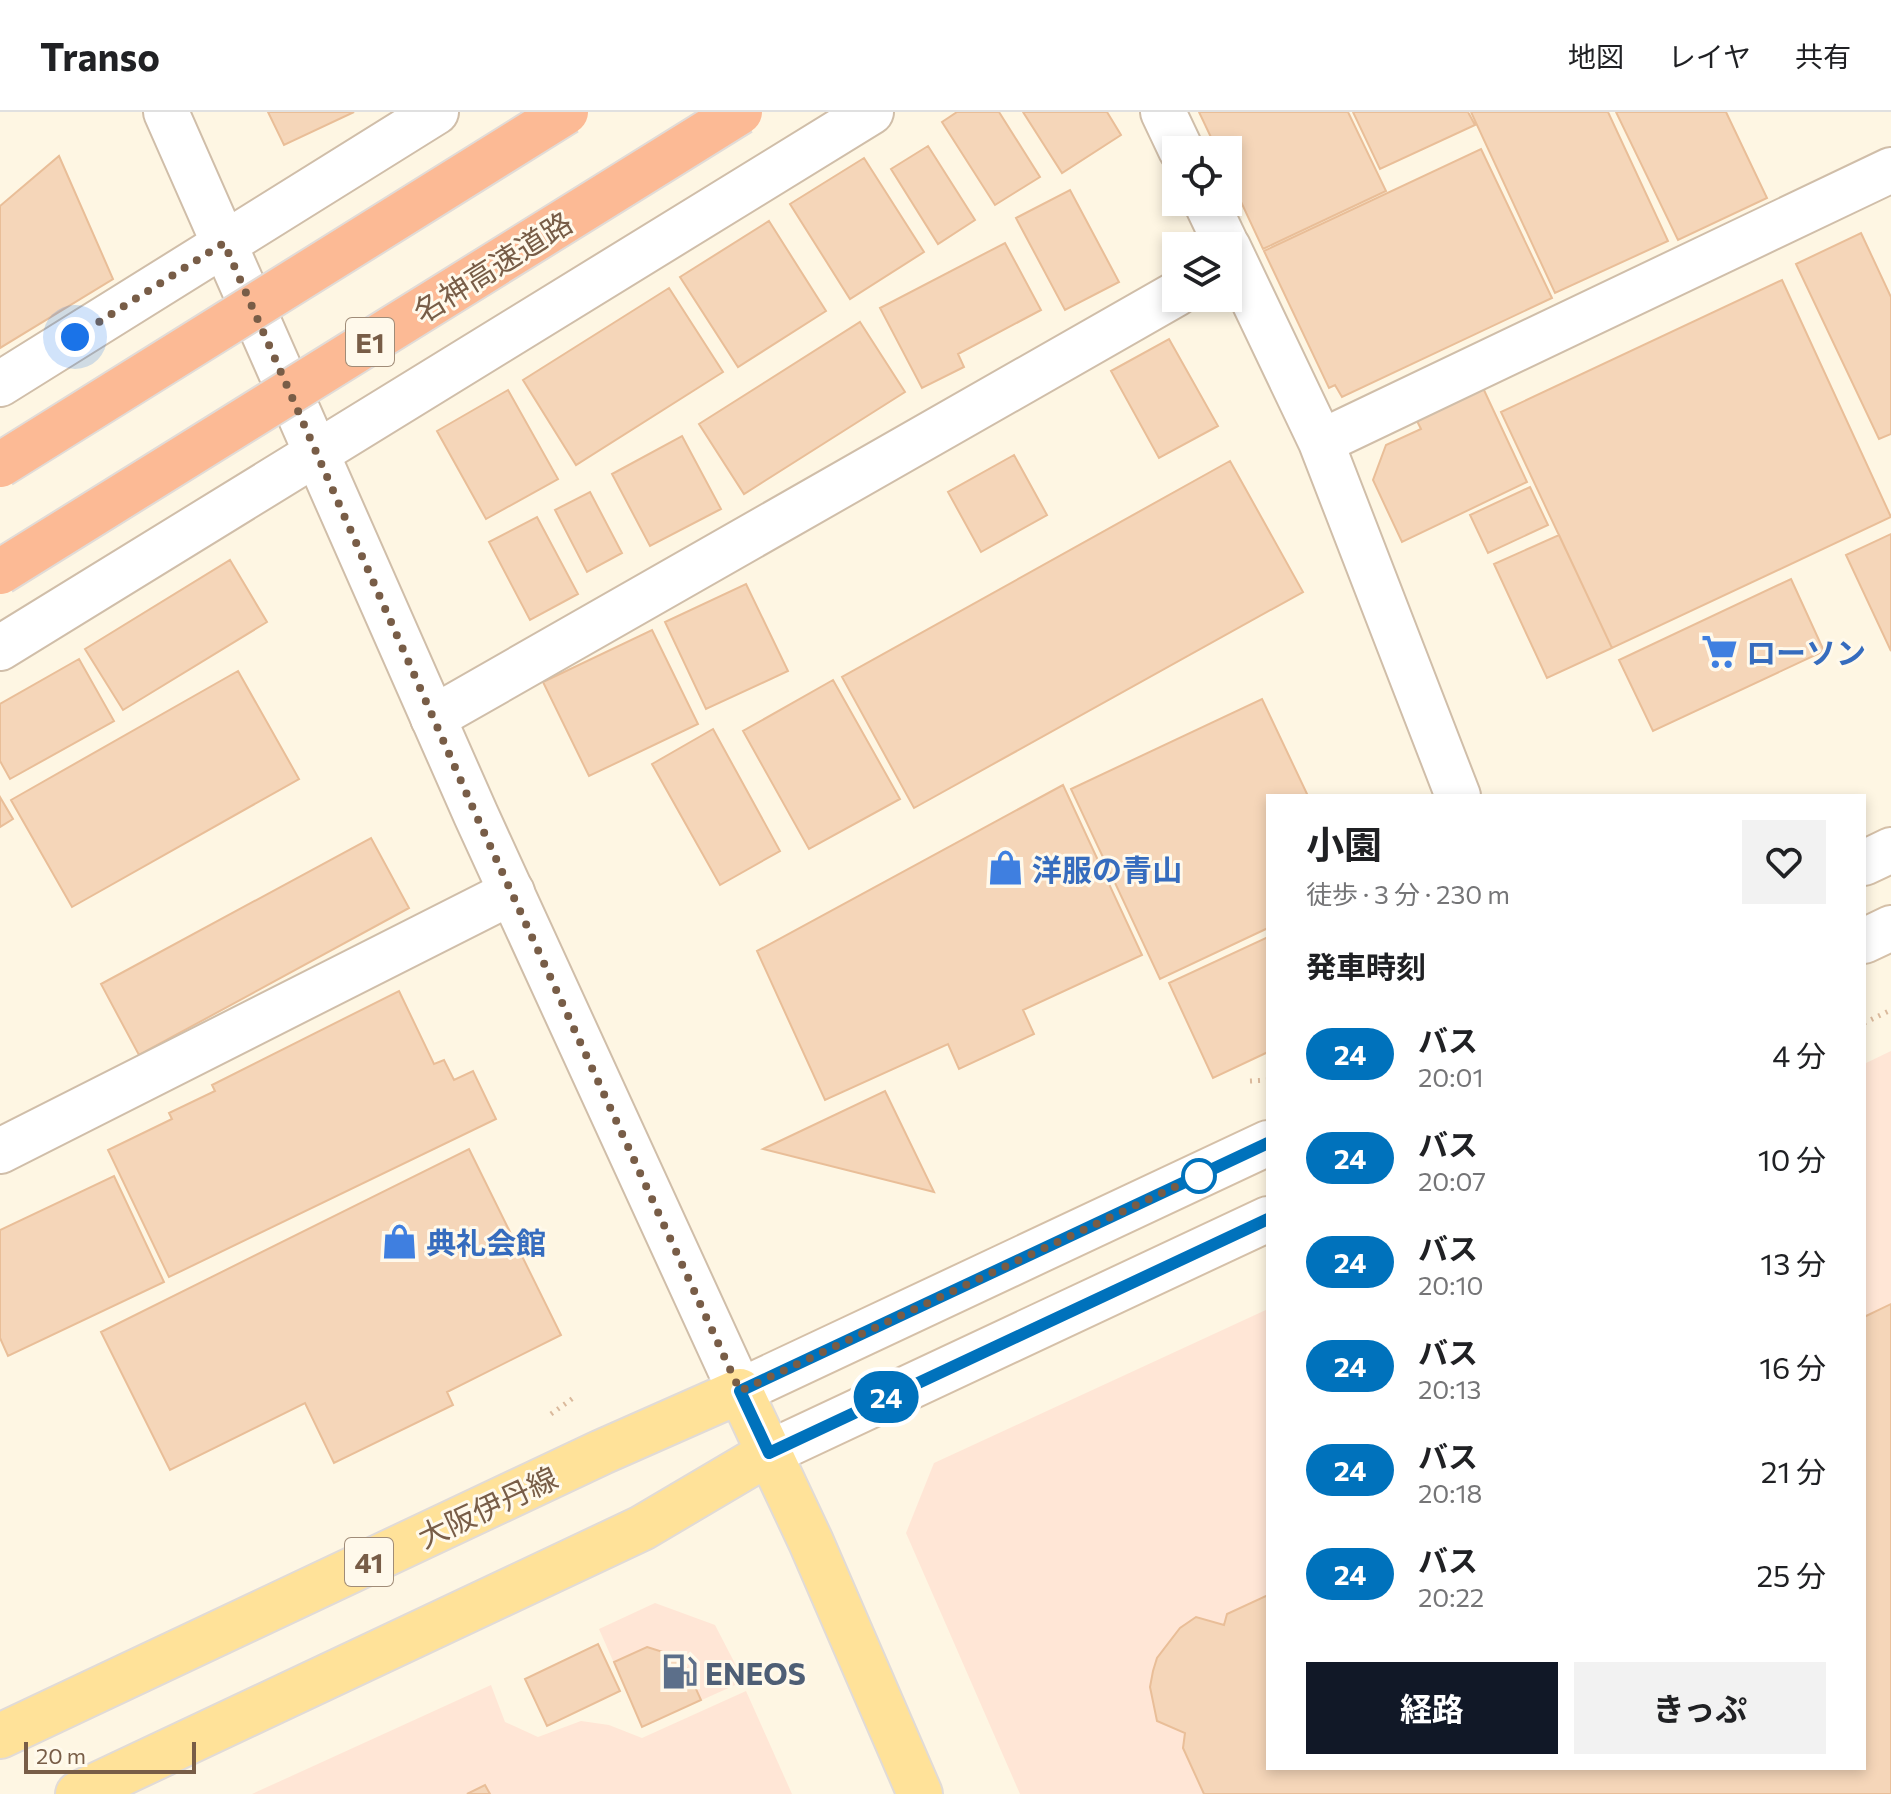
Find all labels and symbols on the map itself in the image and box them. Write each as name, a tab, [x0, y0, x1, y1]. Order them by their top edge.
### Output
street label: 名神高速道路	[406, 203, 578, 329]
your location	[55, 317, 95, 357]
road number: E1	[346, 318, 394, 366]
supermarket icon: ローソン	[1701, 632, 1739, 670]
place label: ローソン	[1746, 633, 1866, 670]
shop icon: 洋服の青山	[987, 849, 1025, 887]
place label: 洋服の青山	[1032, 850, 1182, 887]
unlabelled marker	[1182, 1159, 1216, 1193]
shop icon: 典礼会館	[381, 1222, 419, 1260]
place label: 典礼会館	[426, 1223, 546, 1260]
line badge: 24	[850, 1371, 922, 1423]
street label: 大阪伊丹線	[411, 1458, 563, 1554]
road number: 41	[345, 1538, 393, 1586]
fuel station icon: ENEOS	[660, 1653, 698, 1691]
place label: ENEOS	[705, 1654, 806, 1691]
scale bar	[24, 1738, 196, 1774]

